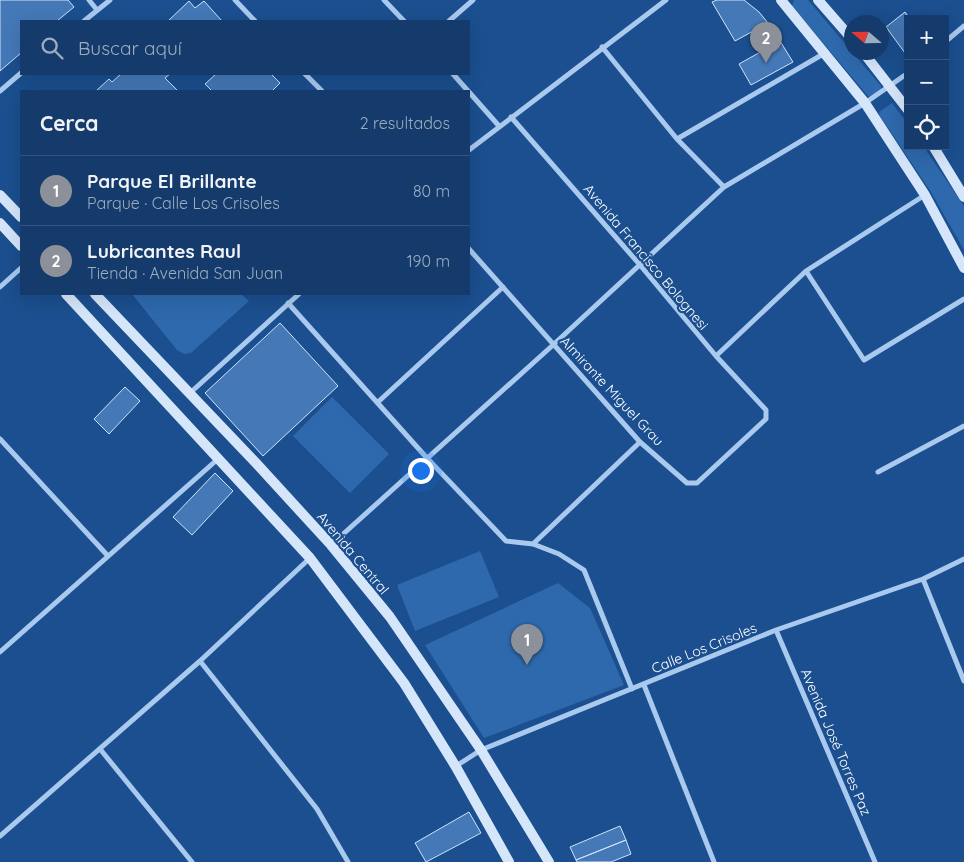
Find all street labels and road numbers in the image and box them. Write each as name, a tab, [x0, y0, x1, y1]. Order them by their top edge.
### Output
street label: Avenida Francisco Bolognesi	[580, 180, 712, 334]
street label: Almirante Miguel Grau	[556, 332, 668, 450]
street label: Avenida Central	[313, 508, 393, 598]
street label: Calle Los Crisoles	[649, 619, 759, 677]
street label: Avenida José Torres Paz	[797, 666, 875, 819]

